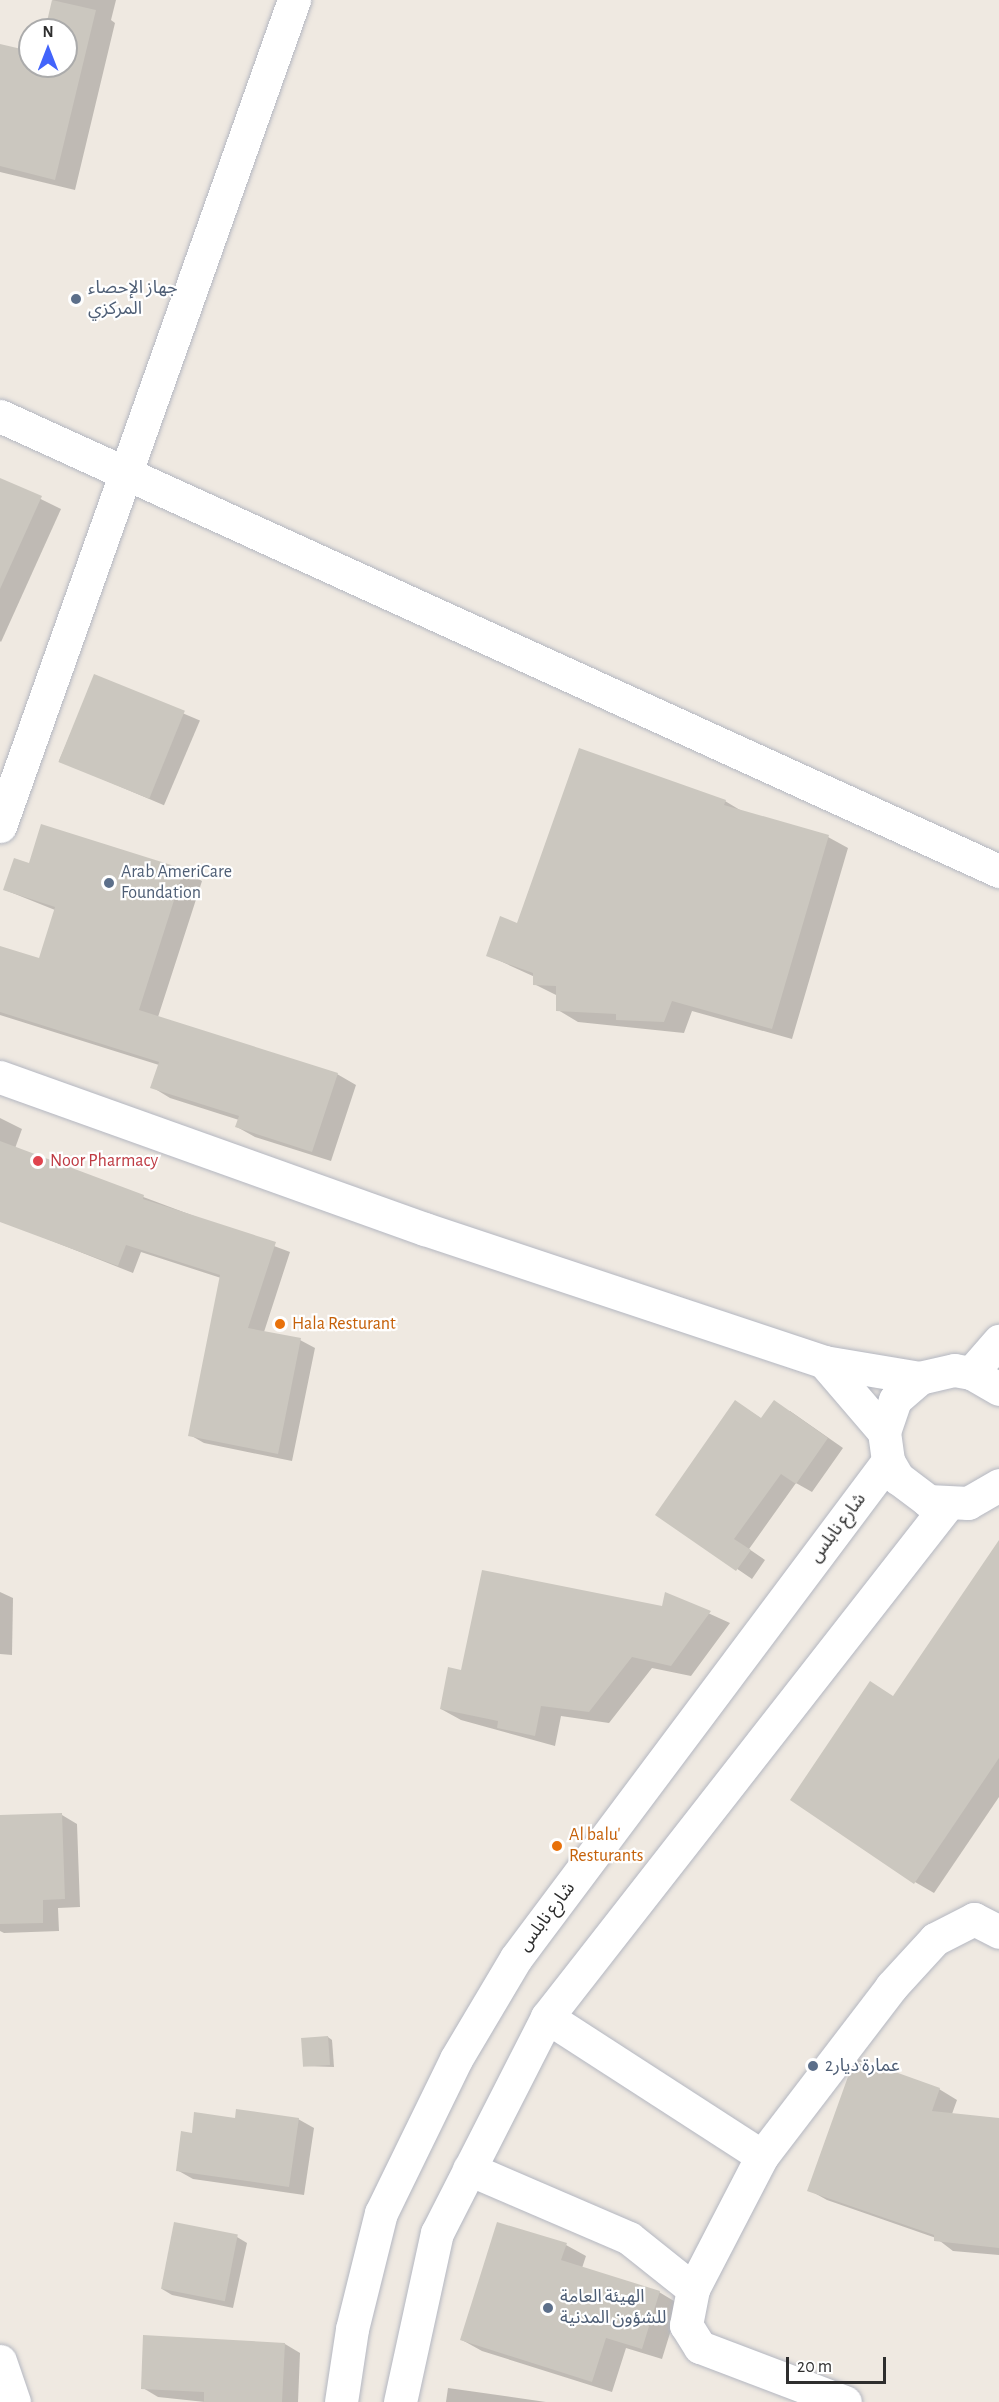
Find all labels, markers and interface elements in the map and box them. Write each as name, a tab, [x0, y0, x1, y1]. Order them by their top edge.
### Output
north arrow	[18, 18, 78, 78]
text: N	[42, 24, 54, 40]
place label: جهاز الإحصاء المركزي	[88, 278, 178, 320]
marker: جهاز الإحصاء المركزي	[69, 292, 83, 306]
place label: Arab AmeriCare Foundation	[121, 862, 232, 904]
marker: Arab AmeriCare Foundation	[102, 876, 116, 890]
place label: Noor Pharmacy	[50, 1150, 158, 1172]
marker: Noor Pharmacy	[31, 1154, 45, 1168]
place label: Hala Resturant	[292, 1313, 396, 1335]
marker: Hala Resturant	[273, 1317, 287, 1331]
street label: شارع نابلس	[805, 1489, 871, 1567]
place label: Al balu' Resturants	[569, 1825, 644, 1868]
marker: Al balu' Resturants	[550, 1839, 564, 1853]
street label: شارع نابلس	[514, 1878, 580, 1956]
place label: عمارة ديار2	[825, 2055, 900, 2077]
marker: عمارة ديار2	[806, 2059, 820, 2073]
place label: الهيئة العامة للشؤون المدنية	[560, 2287, 666, 2330]
marker: الهيئة العامة للشؤون المدنية	[541, 2301, 555, 2315]
scale bar	[789, 2345, 890, 2383]
text: 20 m	[797, 2358, 832, 2376]

